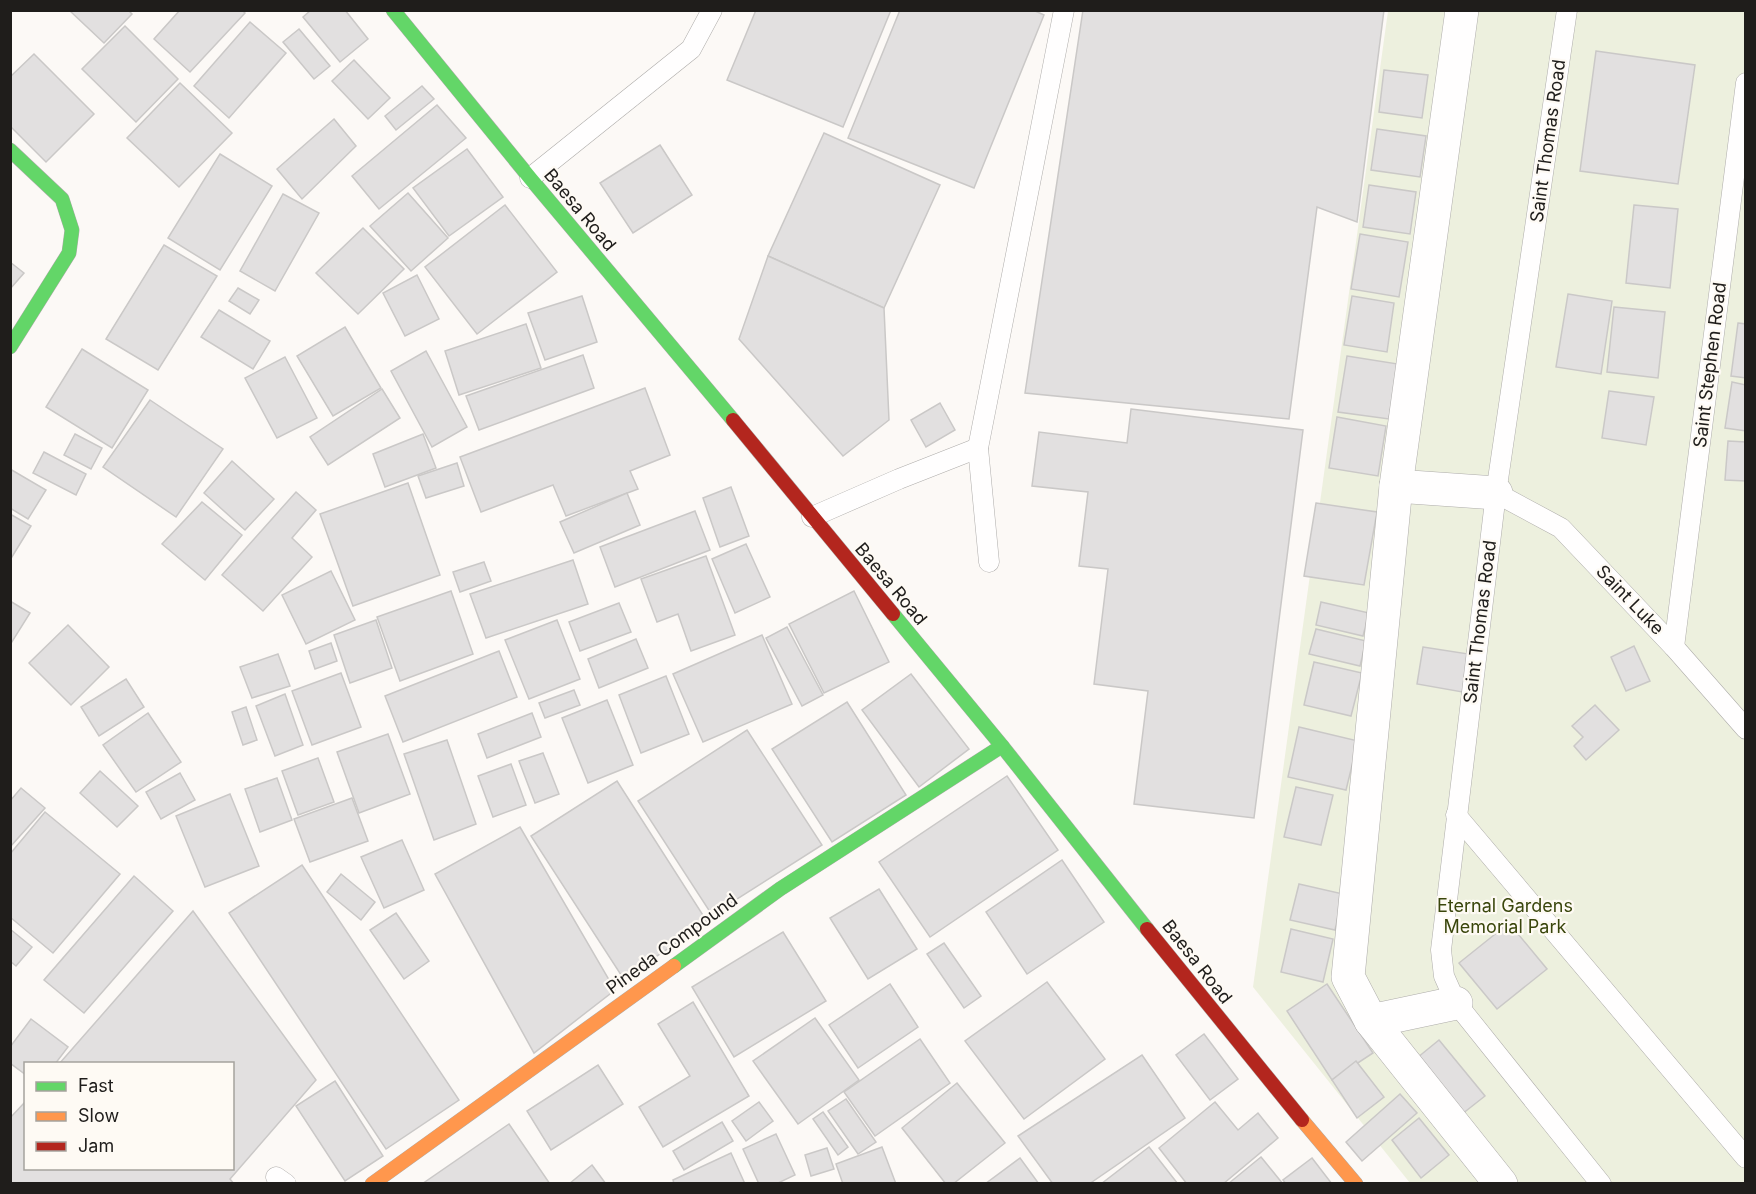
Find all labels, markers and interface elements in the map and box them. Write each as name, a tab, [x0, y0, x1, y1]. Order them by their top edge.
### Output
street label: Saint Thomas Road	[1526, 58, 1569, 224]
street label: Baesa Road	[540, 164, 621, 255]
street label: Saint Stephen Road	[1689, 281, 1730, 449]
street label: Baesa Road	[851, 538, 932, 629]
street label: Saint Thomas Road	[1459, 539, 1500, 705]
street label: Saint Luke	[1592, 561, 1669, 639]
street label: Pineda Compound	[602, 889, 741, 998]
park label: Eternal Gardens Memorial Park	[1437, 895, 1573, 937]
street label: Baesa Road	[1158, 916, 1237, 1008]
legend	[24, 1062, 234, 1170]
text: Fast	[78, 1075, 114, 1096]
text: Slow	[78, 1105, 119, 1126]
text: Jam	[78, 1135, 114, 1156]

